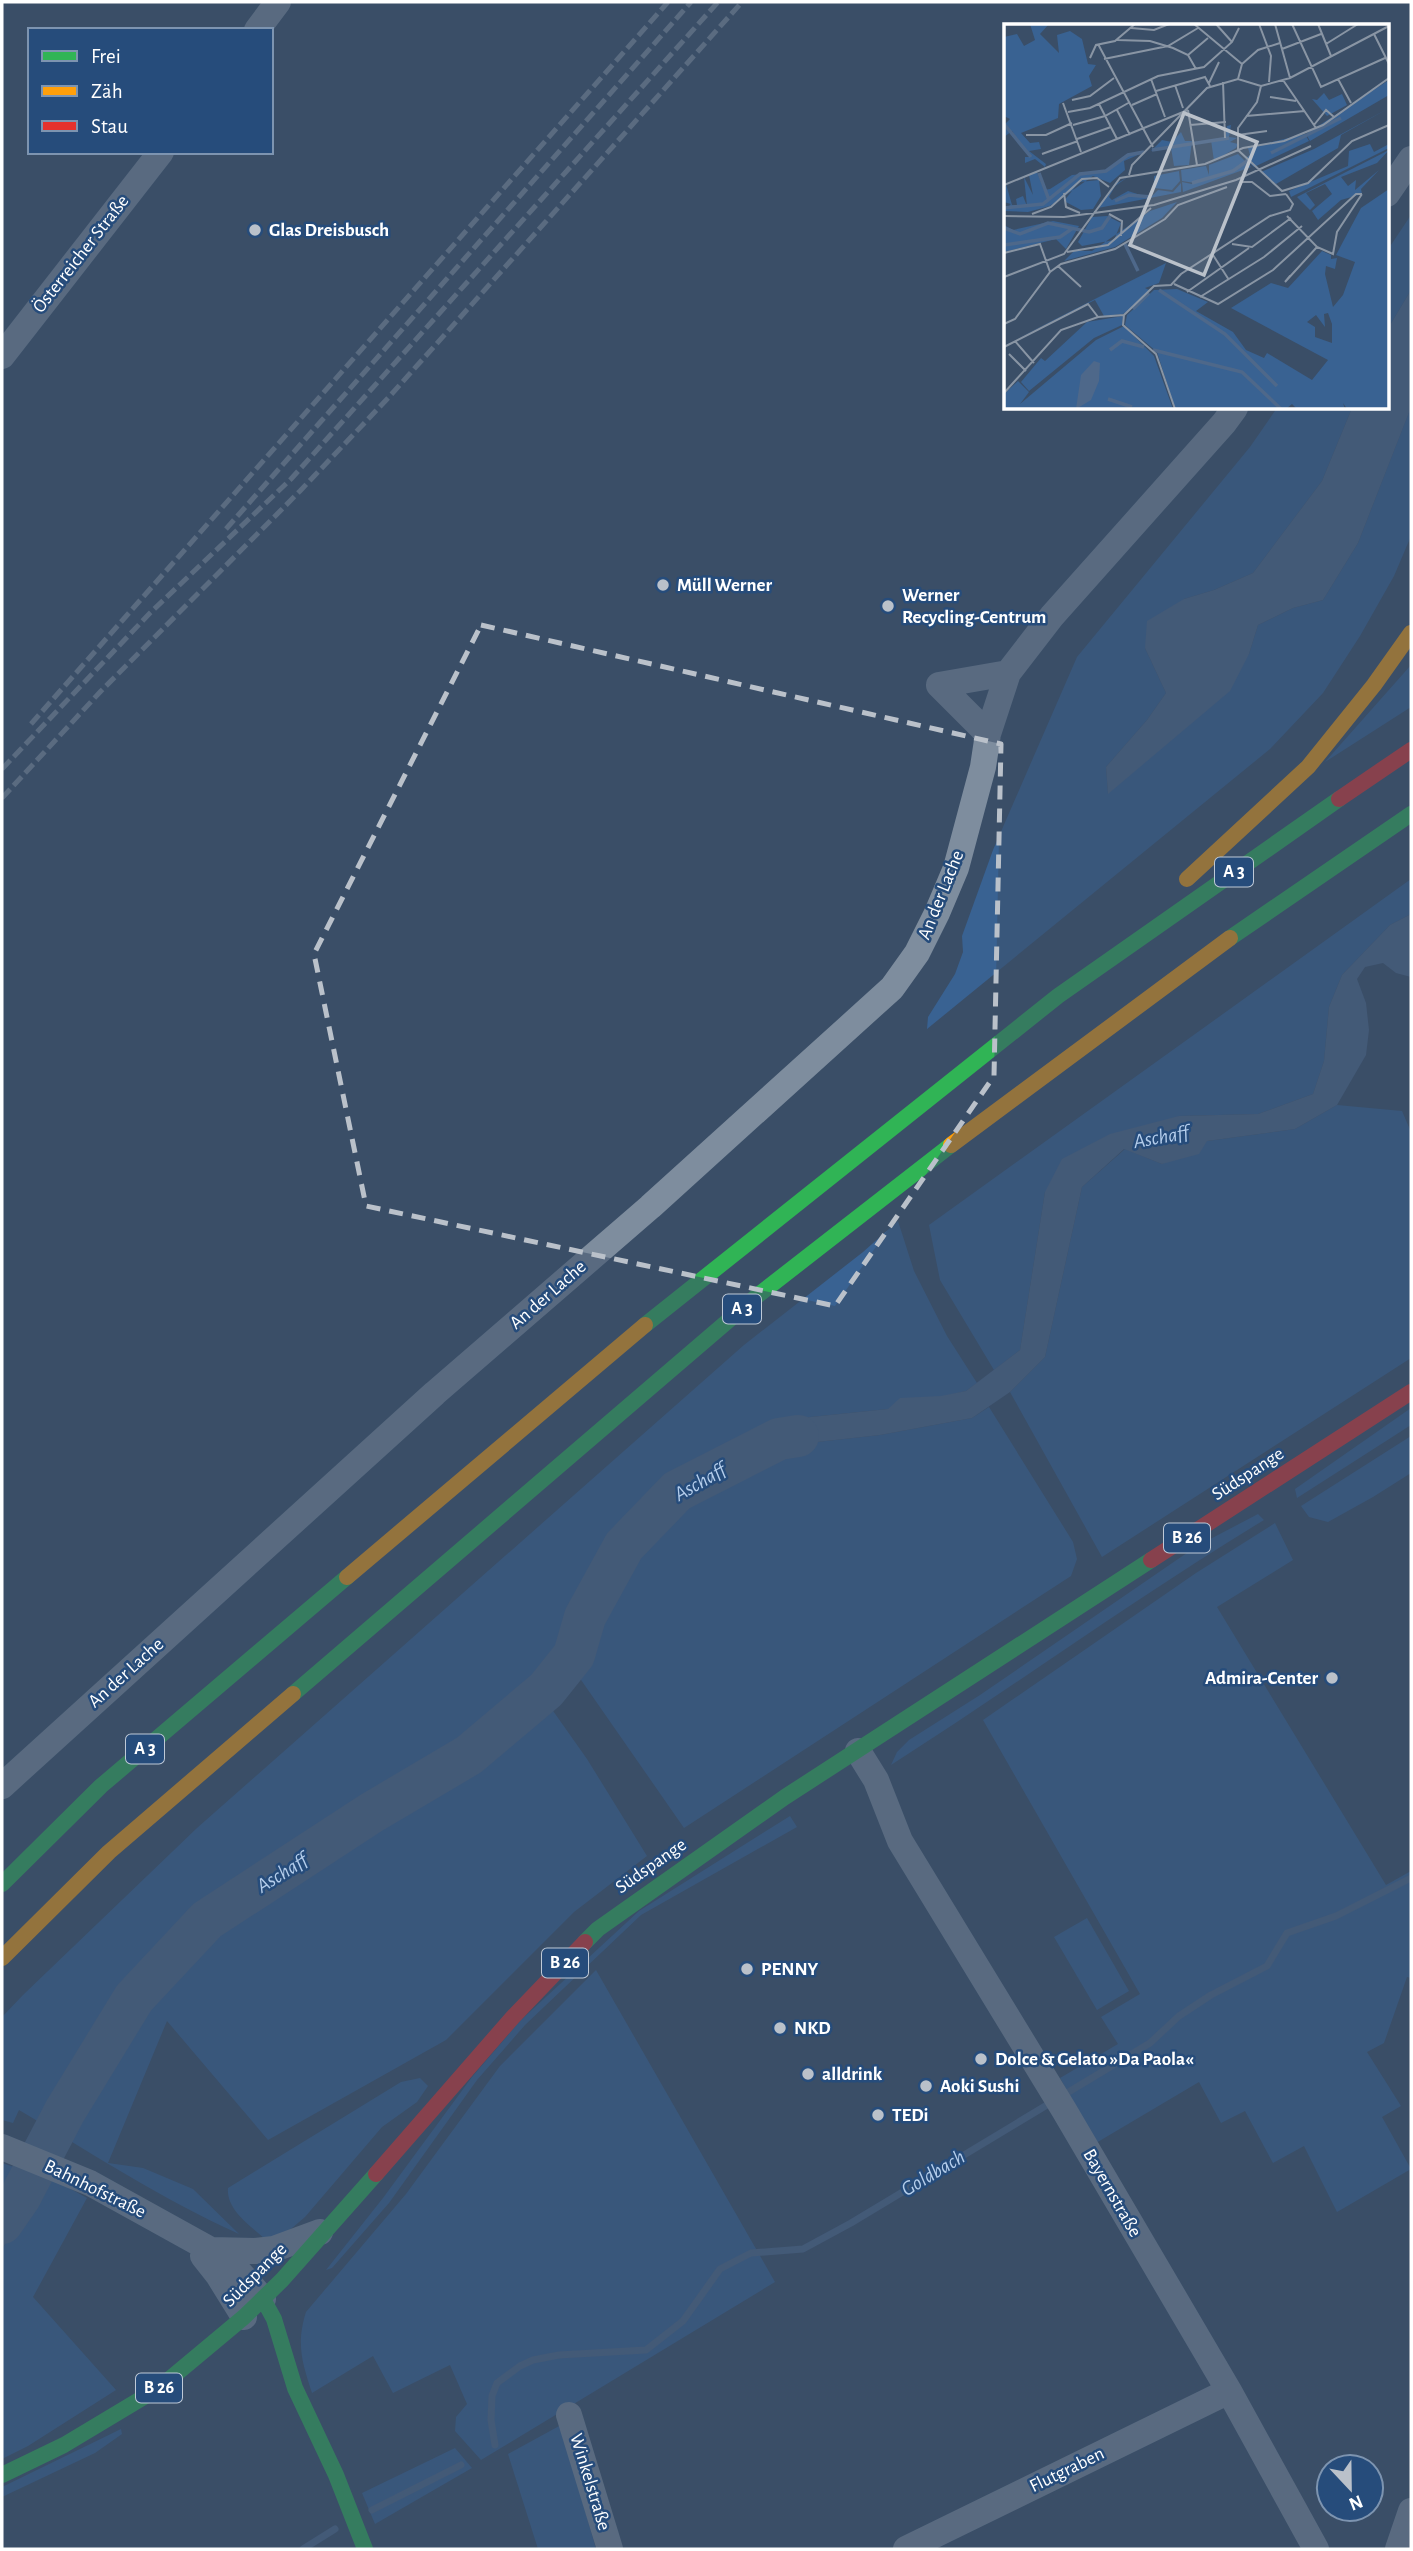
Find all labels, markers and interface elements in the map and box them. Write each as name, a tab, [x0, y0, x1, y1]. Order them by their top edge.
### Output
inset map	[1004, 24, 1388, 410]
legend	[28, 28, 273, 154]
text: Frei	[91, 46, 121, 67]
text: Zäh	[91, 81, 123, 102]
text: Stau	[91, 116, 128, 137]
street label: Österreicher Straße	[29, 191, 133, 316]
place label: Glas Dreisbusch	[269, 221, 389, 240]
marker: Glas Dreisbusch	[247, 222, 263, 238]
place label: Müll Werner	[677, 576, 772, 595]
marker: Müll Werner	[655, 577, 671, 593]
place label: Werner Recycling-Centrum	[902, 586, 1046, 627]
marker: Werner Recycling-Centrum	[880, 598, 896, 614]
street label: An der Lache	[915, 848, 967, 942]
road number: A 3	[1215, 858, 1253, 886]
water label: Aschaff	[1131, 1121, 1193, 1152]
street label: An der Lache	[506, 1257, 590, 1333]
road number: A 3	[723, 1294, 761, 1324]
street label: Südspange	[1209, 1444, 1287, 1504]
water label: Aschaff	[670, 1457, 732, 1506]
road number: B 26	[1164, 1524, 1210, 1553]
street label: An der Lache	[85, 1634, 167, 1712]
place label: Admira-Center	[1205, 1669, 1318, 1688]
marker: Admira-Center	[1324, 1670, 1340, 1686]
road number: A 3	[126, 1734, 164, 1764]
street label: Südspange	[612, 1835, 690, 1897]
water label: Aschaff	[252, 1848, 314, 1897]
road number: B 26	[542, 1949, 588, 1978]
place label: PENNY	[761, 1960, 819, 1979]
marker: PENNY	[739, 1961, 755, 1977]
place label: NKD	[794, 2019, 831, 2038]
marker: NKD	[772, 2020, 788, 2036]
place label: Dolce & Gelato »Da Paola«	[995, 2050, 1194, 2069]
marker: Dolce & Gelato »Da Paola«	[973, 2051, 989, 2067]
place label: alldrink	[822, 2065, 883, 2084]
marker: alldrink	[800, 2066, 816, 2082]
place label: Aoki Sushi	[940, 2077, 1019, 2096]
marker: Aoki Sushi	[918, 2078, 934, 2094]
place label: TEDi	[892, 2106, 929, 2125]
marker: TEDi	[870, 2107, 886, 2123]
water label: Goldbach	[898, 2146, 968, 2200]
street label: Bayernstraße	[1079, 2146, 1145, 2240]
street label: Bahnhofstraße	[41, 2156, 149, 2222]
street label: Südspange	[219, 2239, 291, 2311]
road number: B 26	[136, 2374, 182, 2402]
street label: Winkelstraße	[566, 2431, 614, 2533]
street label: Flutgraben	[1027, 2444, 1107, 2496]
north arrow	[1315, 2453, 1385, 2523]
text: N	[1346, 2491, 1365, 2514]

